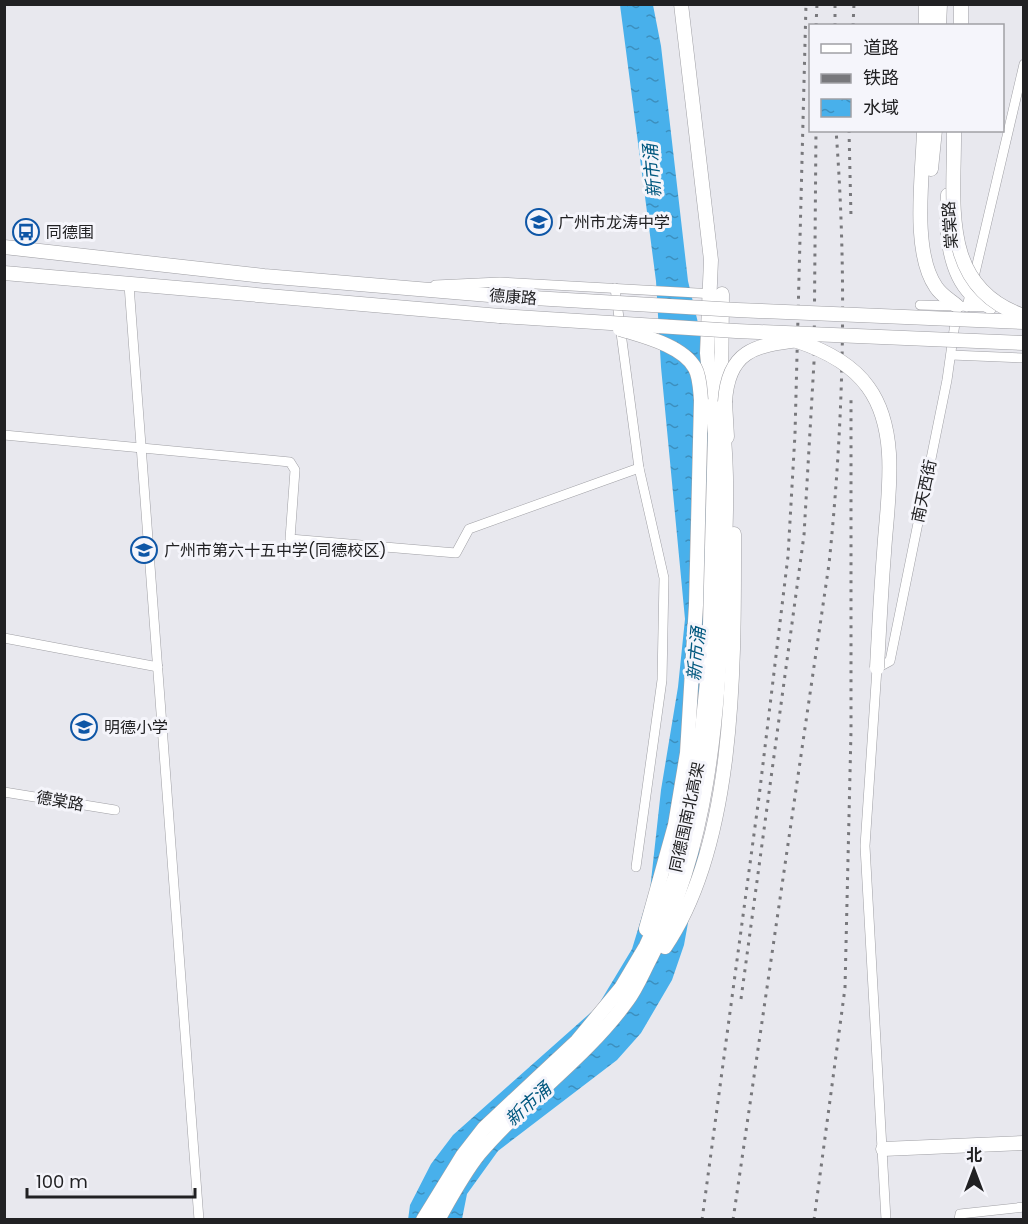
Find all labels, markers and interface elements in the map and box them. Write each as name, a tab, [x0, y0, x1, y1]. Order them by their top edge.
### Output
legend	[809, 24, 1004, 132]
text: 道路	[863, 35, 899, 60]
text: 铁路	[863, 65, 899, 90]
text: 水域	[863, 95, 899, 120]
water label: 新市涌	[637, 141, 667, 199]
street label: 棠棠路	[937, 200, 963, 250]
school or university icon: 广州市龙涛中学	[524, 207, 554, 237]
place label: 广州市龙涛中学	[558, 211, 670, 234]
bus stop icon: 同德围	[11, 217, 41, 247]
place label: 同德围	[46, 221, 94, 244]
street label: 德康路	[488, 284, 538, 310]
street label: 南天西街	[906, 457, 942, 525]
school or university icon: 广州市第六十五中学(同德校区)	[129, 535, 159, 565]
place label: 广州市第六十五中学(同德校区)	[164, 539, 387, 562]
water label: 新市涌	[681, 624, 711, 682]
school or university icon: 明德小学	[69, 712, 99, 742]
place label: 明德小学	[104, 716, 168, 739]
street label: 同德围南北高架	[664, 760, 710, 874]
street label: 德棠路	[34, 786, 86, 816]
water label: 新市涌	[500, 1075, 558, 1131]
north arrow	[944, 1140, 1004, 1200]
text: 北	[966, 1144, 982, 1167]
scale bar	[27, 1161, 195, 1199]
text: 100 m	[36, 1169, 88, 1194]

